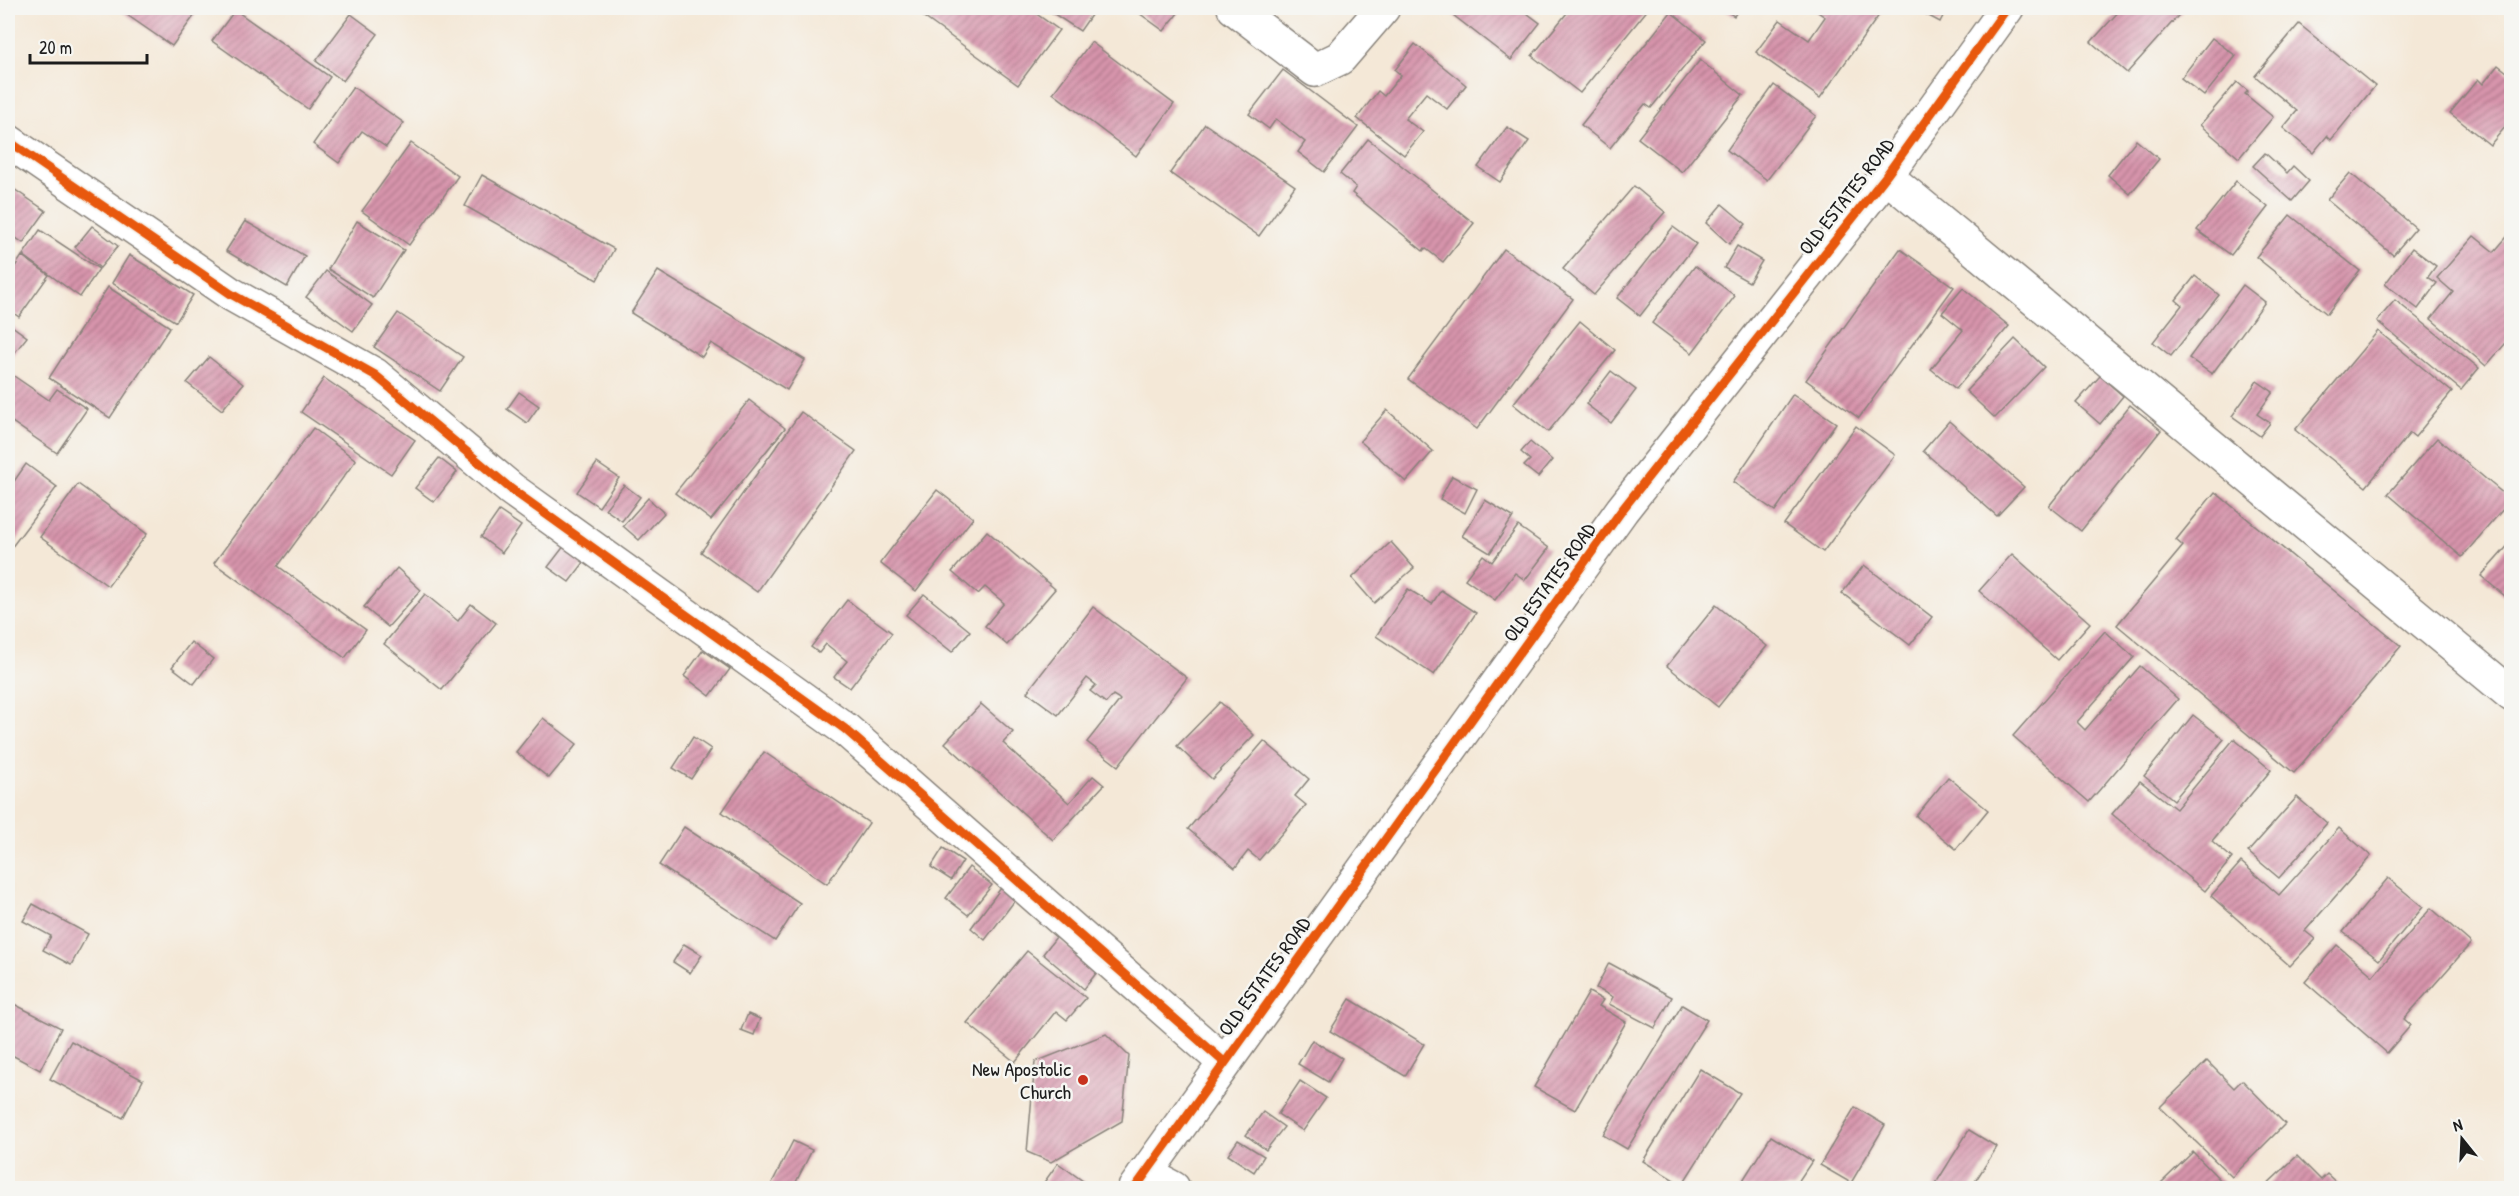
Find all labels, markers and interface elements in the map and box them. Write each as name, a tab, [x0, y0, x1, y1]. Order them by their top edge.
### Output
scale bar	[30, 27, 147, 65]
text: 20 m	[39, 35, 72, 60]
street label: OLD ESTATES ROAD	[1792, 132, 1900, 260]
street label: OLD ESTATES ROAD	[1497, 517, 1602, 647]
street label: OLD ESTATES ROAD	[1212, 911, 1317, 1041]
place label: New Apostolic Church	[972, 1055, 1071, 1105]
marker: New Apostolic Church	[1076, 1073, 1090, 1087]
north arrow	[2432, 1109, 2492, 1169]
text: N	[2450, 1113, 2465, 1137]

